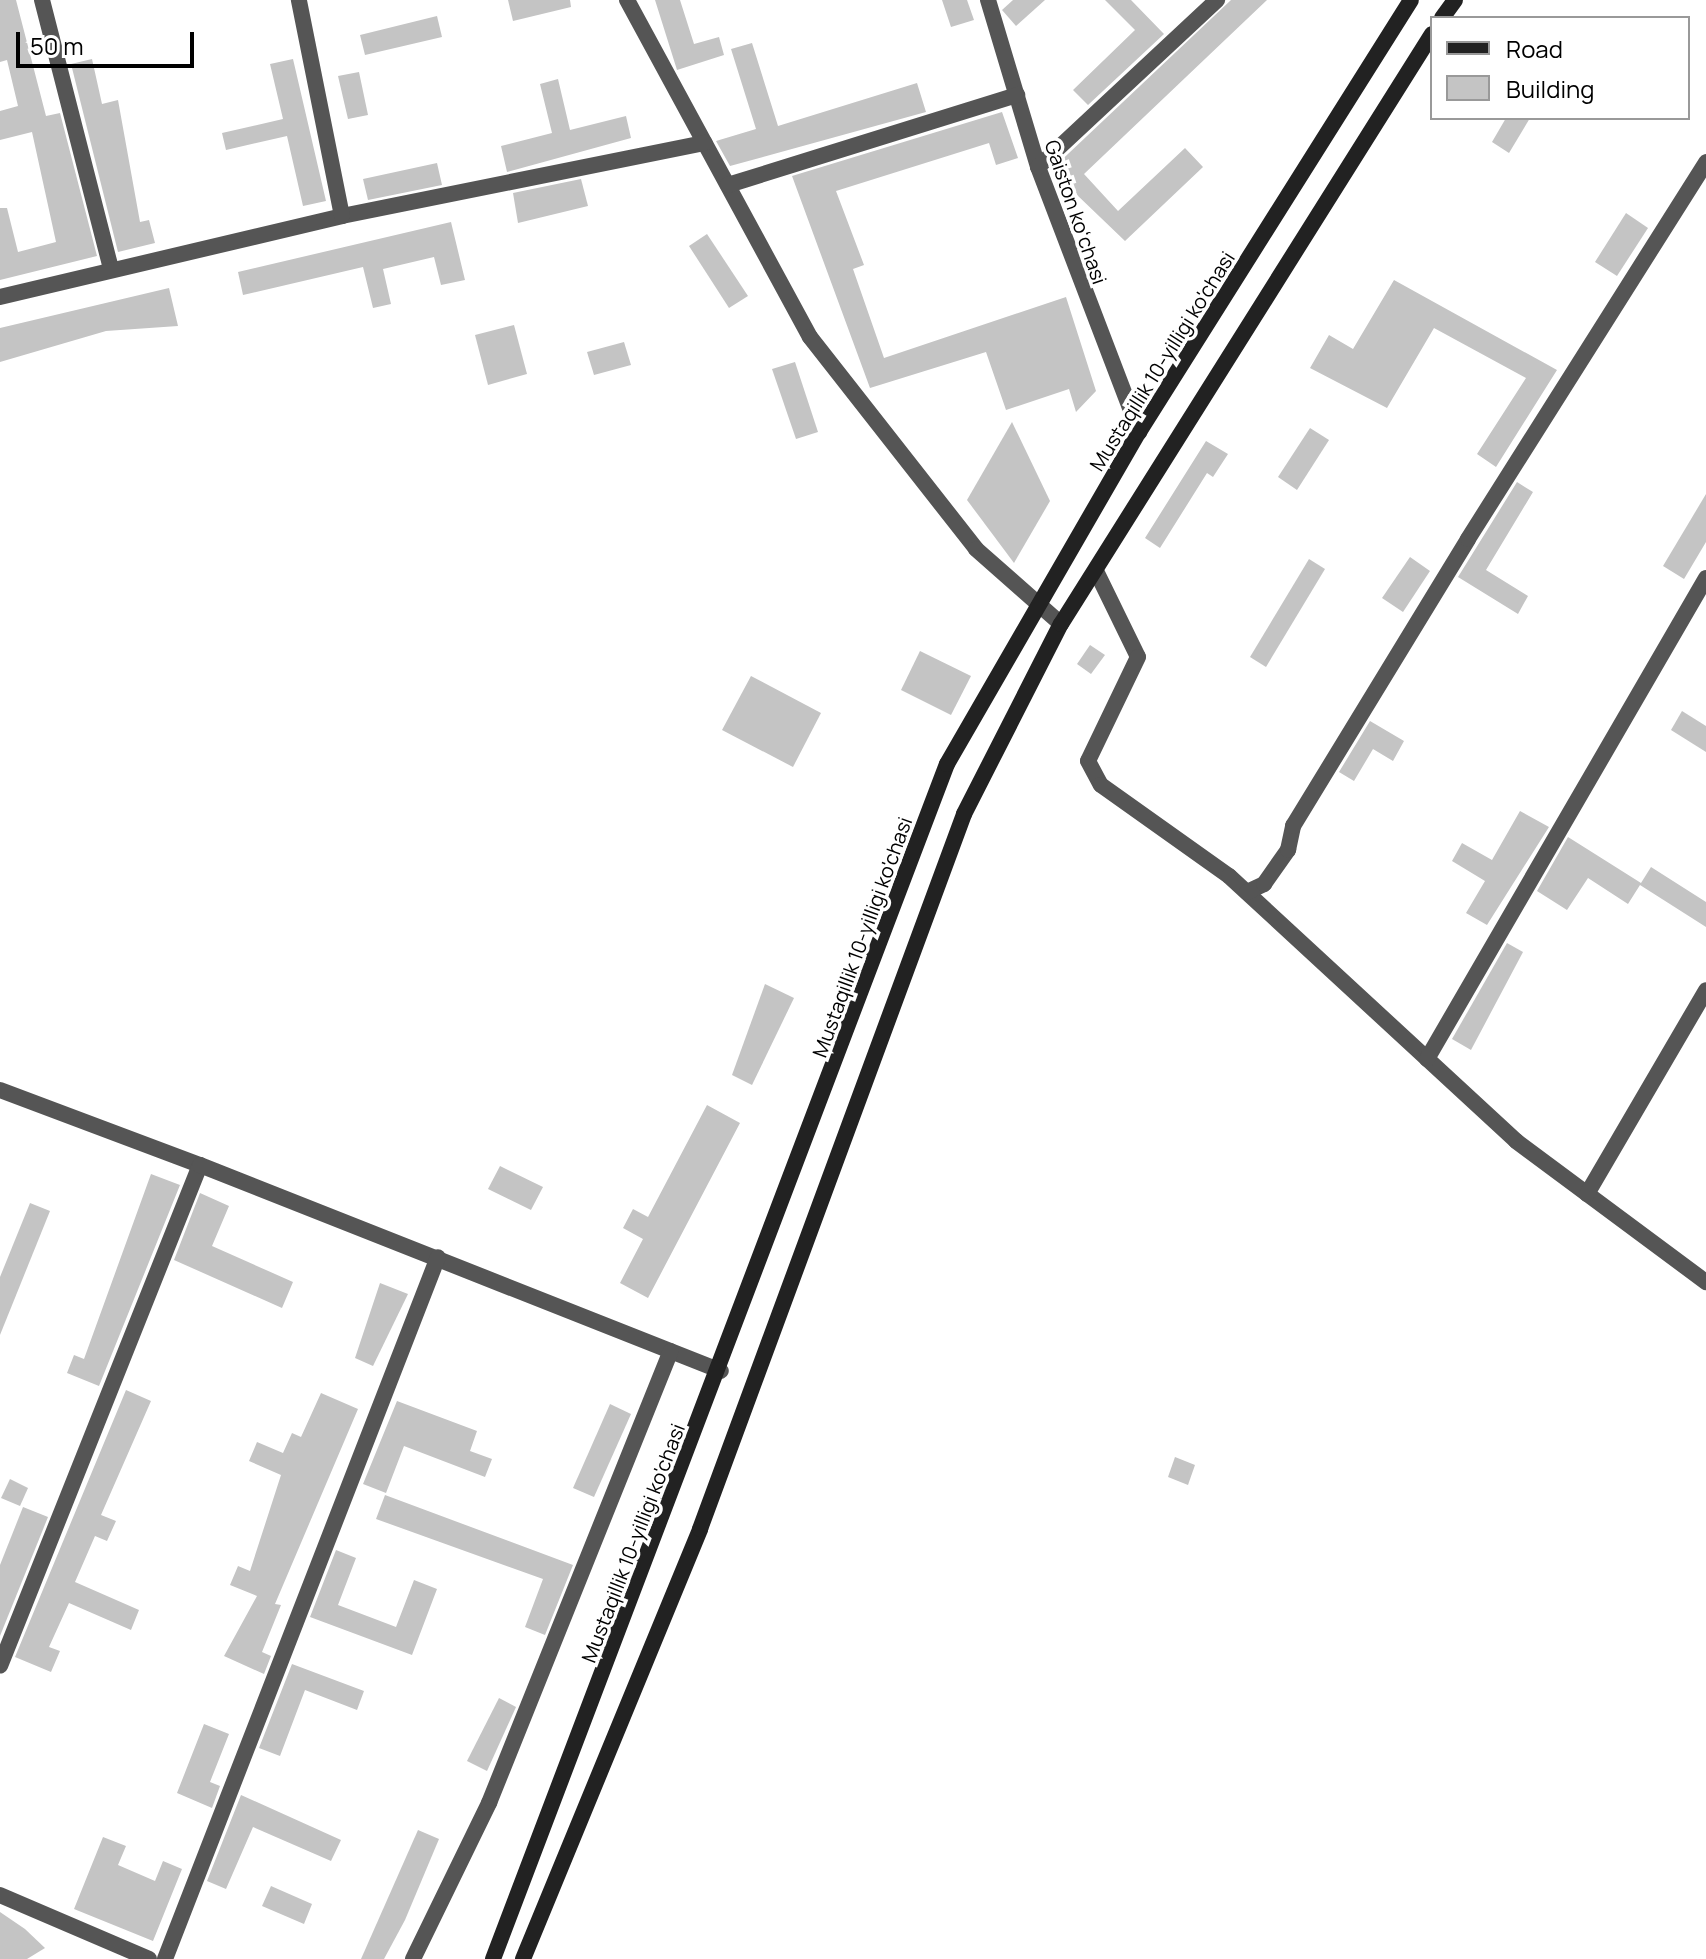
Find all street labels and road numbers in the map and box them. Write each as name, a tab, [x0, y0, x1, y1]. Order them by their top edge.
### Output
street label: Gaiston koʻchasi	[1040, 137, 1112, 287]
street label: Mustaqillik 10-yilligi ko'chasi	[1085, 247, 1239, 475]
street label: Mustaqillik 10-yilligi ko'chasi	[807, 814, 917, 1060]
street label: Mustaqillik 10-yilligi ko'chasi	[576, 1420, 690, 1666]

